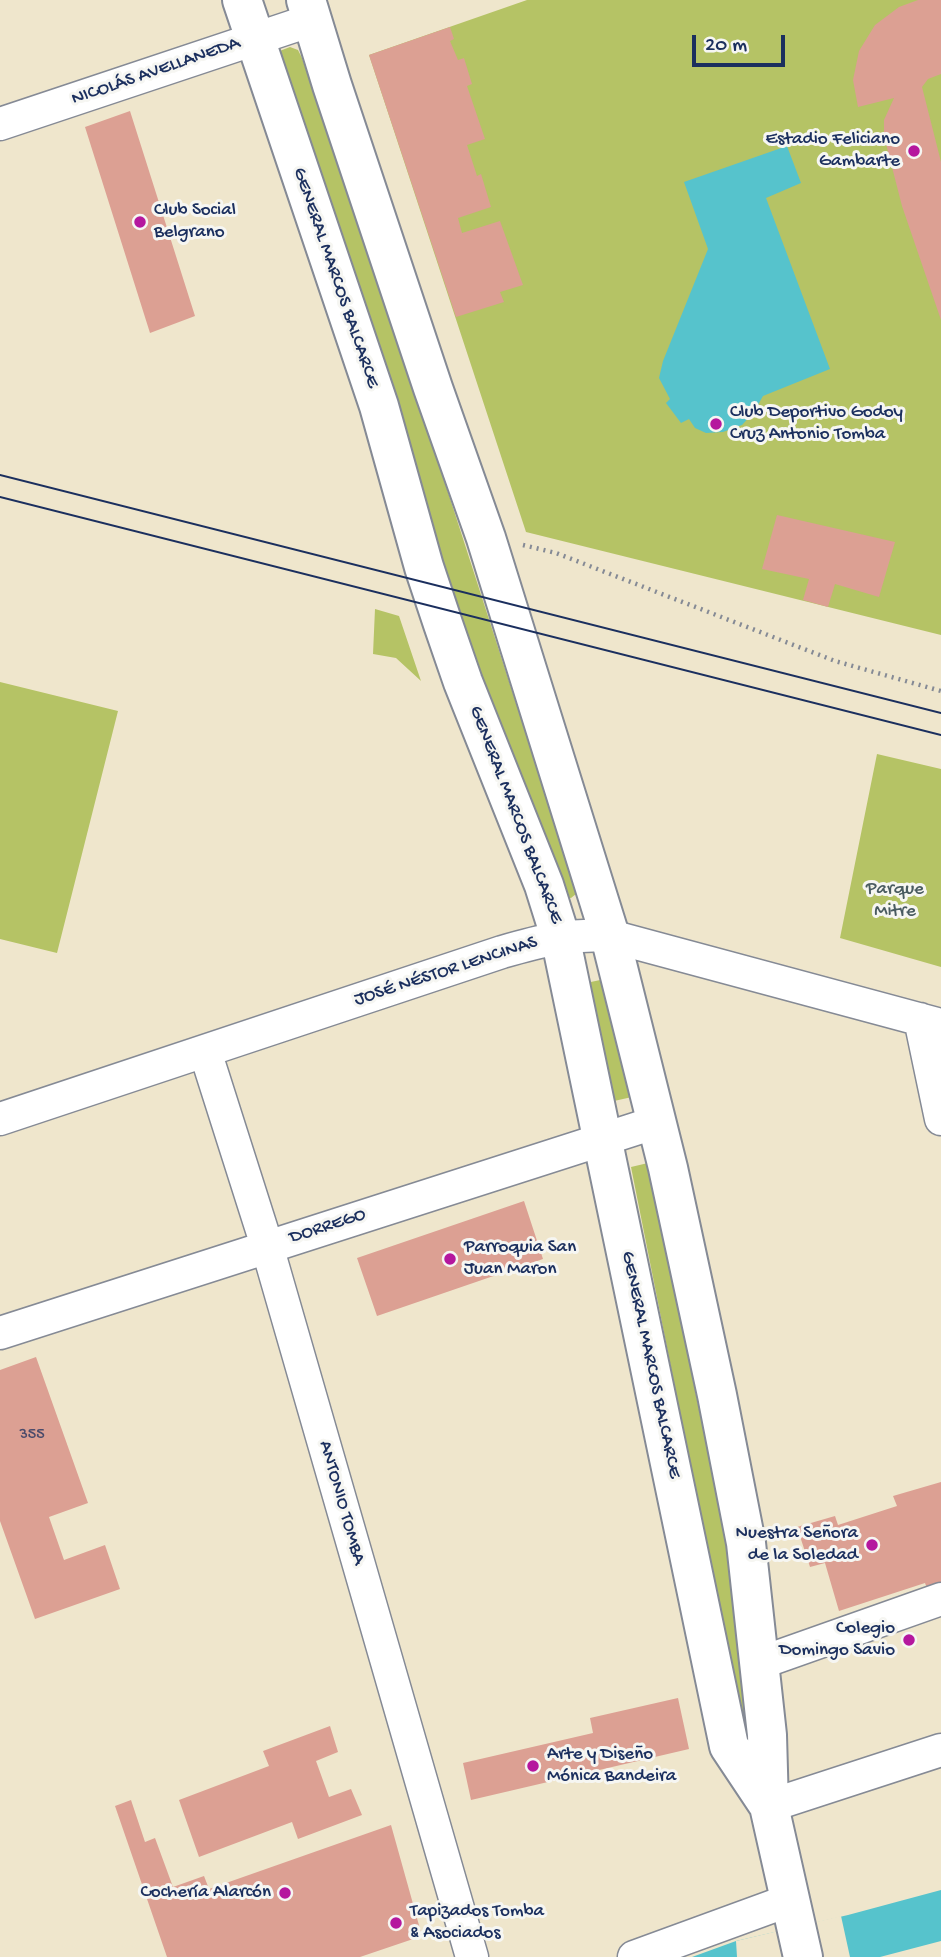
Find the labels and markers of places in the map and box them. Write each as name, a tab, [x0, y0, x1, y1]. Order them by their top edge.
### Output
place label: Estadio Feliciano Gambarte	[765, 129, 900, 173]
marker: Estadio Feliciano Gambarte	[906, 143, 922, 159]
place label: Club Social Belgrano	[154, 200, 236, 244]
marker: Club Social Belgrano	[132, 214, 148, 230]
place label: Club Deportivo Godoy Cruz Antonio Tomba	[730, 402, 903, 446]
marker: Club Deportivo Godoy Cruz Antonio Tomba	[708, 416, 724, 432]
place label: Parroquia San Juan Maron	[464, 1237, 576, 1281]
marker: Parroquia San Juan Maron	[442, 1251, 458, 1267]
place label: Nuestra Señora de la Soledad	[736, 1523, 858, 1567]
marker: Nuestra Señora de la Soledad	[864, 1537, 880, 1553]
place label: Colegio Domingo Savio	[779, 1618, 895, 1662]
marker: Colegio Domingo Savio	[901, 1632, 917, 1648]
place label: Arte y Diseño Mónica Bandeira	[547, 1744, 676, 1788]
marker: Arte y Diseño Mónica Bandeira	[525, 1758, 541, 1774]
place label: Cochería Alarcón	[140, 1882, 271, 1904]
marker: Cochería Alarcón	[277, 1885, 293, 1901]
place label: Tapizados Tomba & Asociados	[410, 1901, 544, 1945]
marker: Tapizados Tomba & Asociados	[388, 1915, 404, 1931]

